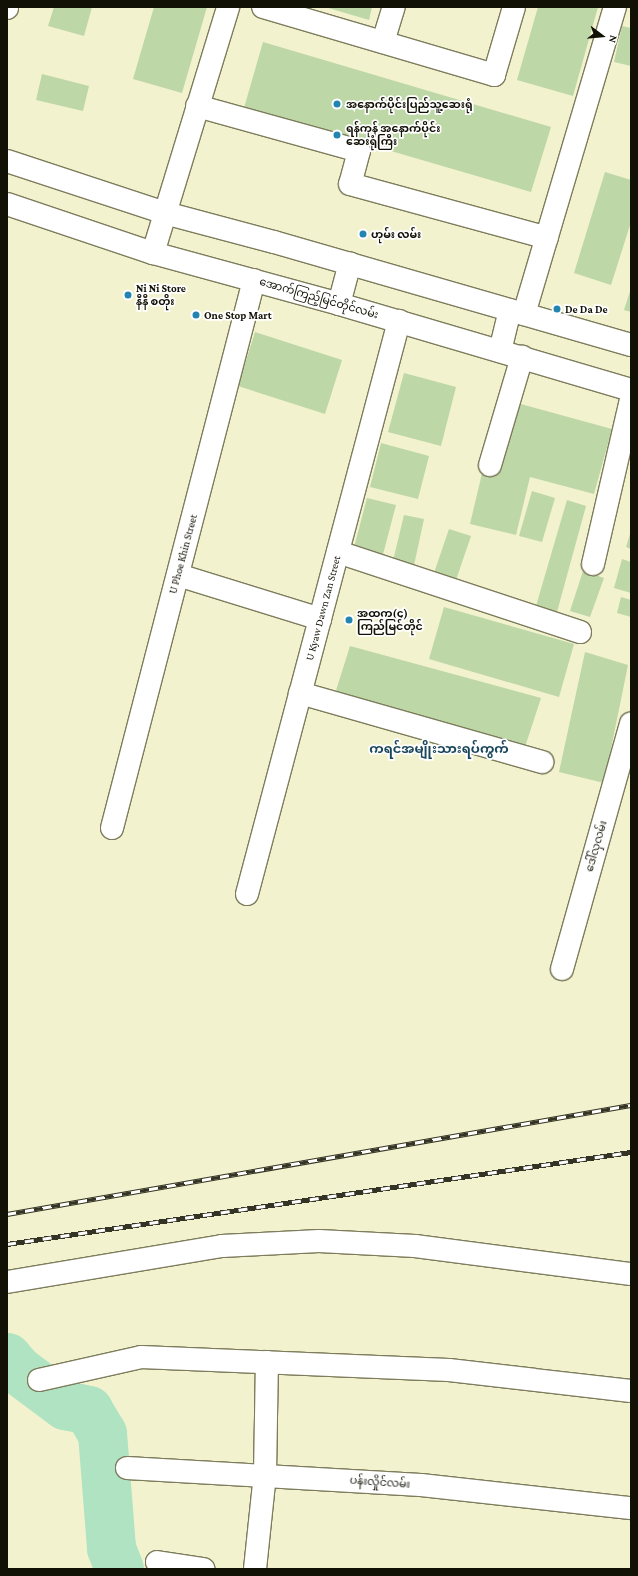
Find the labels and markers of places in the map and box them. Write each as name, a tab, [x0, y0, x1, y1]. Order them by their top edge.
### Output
place label: အနောက်ပိုင်းပြည်သူ့ဆေးရုံ	[346, 97, 473, 111]
marker: အနောက်ပိုင်းပြည်သူ့ဆေးရုံ	[331, 98, 343, 110]
place label: ရန်ကုန် အနောက်ပိုင်း ဆေးရုံကြီး	[346, 122, 440, 148]
marker: ရန်ကုန် အနောက်ပိုင်း ဆေးရုံကြီး	[331, 129, 343, 141]
place label: ဟုမ်း လမ်း	[371, 227, 421, 241]
marker: ဟုမ်း လမ်း	[358, 229, 368, 239]
place label: Ni Ni Store နီနီ စတိုး	[136, 282, 186, 308]
marker: Ni Ni Store နီနီ စတိုး	[123, 290, 133, 300]
place label: De Da De	[565, 302, 608, 316]
marker: De Da De	[552, 304, 562, 314]
place label: One Stop Mart	[204, 308, 272, 322]
marker: One Stop Mart	[191, 310, 201, 320]
place label: အထက(၄) ကြည်မြင်တိုင်	[357, 607, 423, 633]
marker: အထက(၄) ကြည်မြင်တိုင်	[344, 615, 354, 625]

